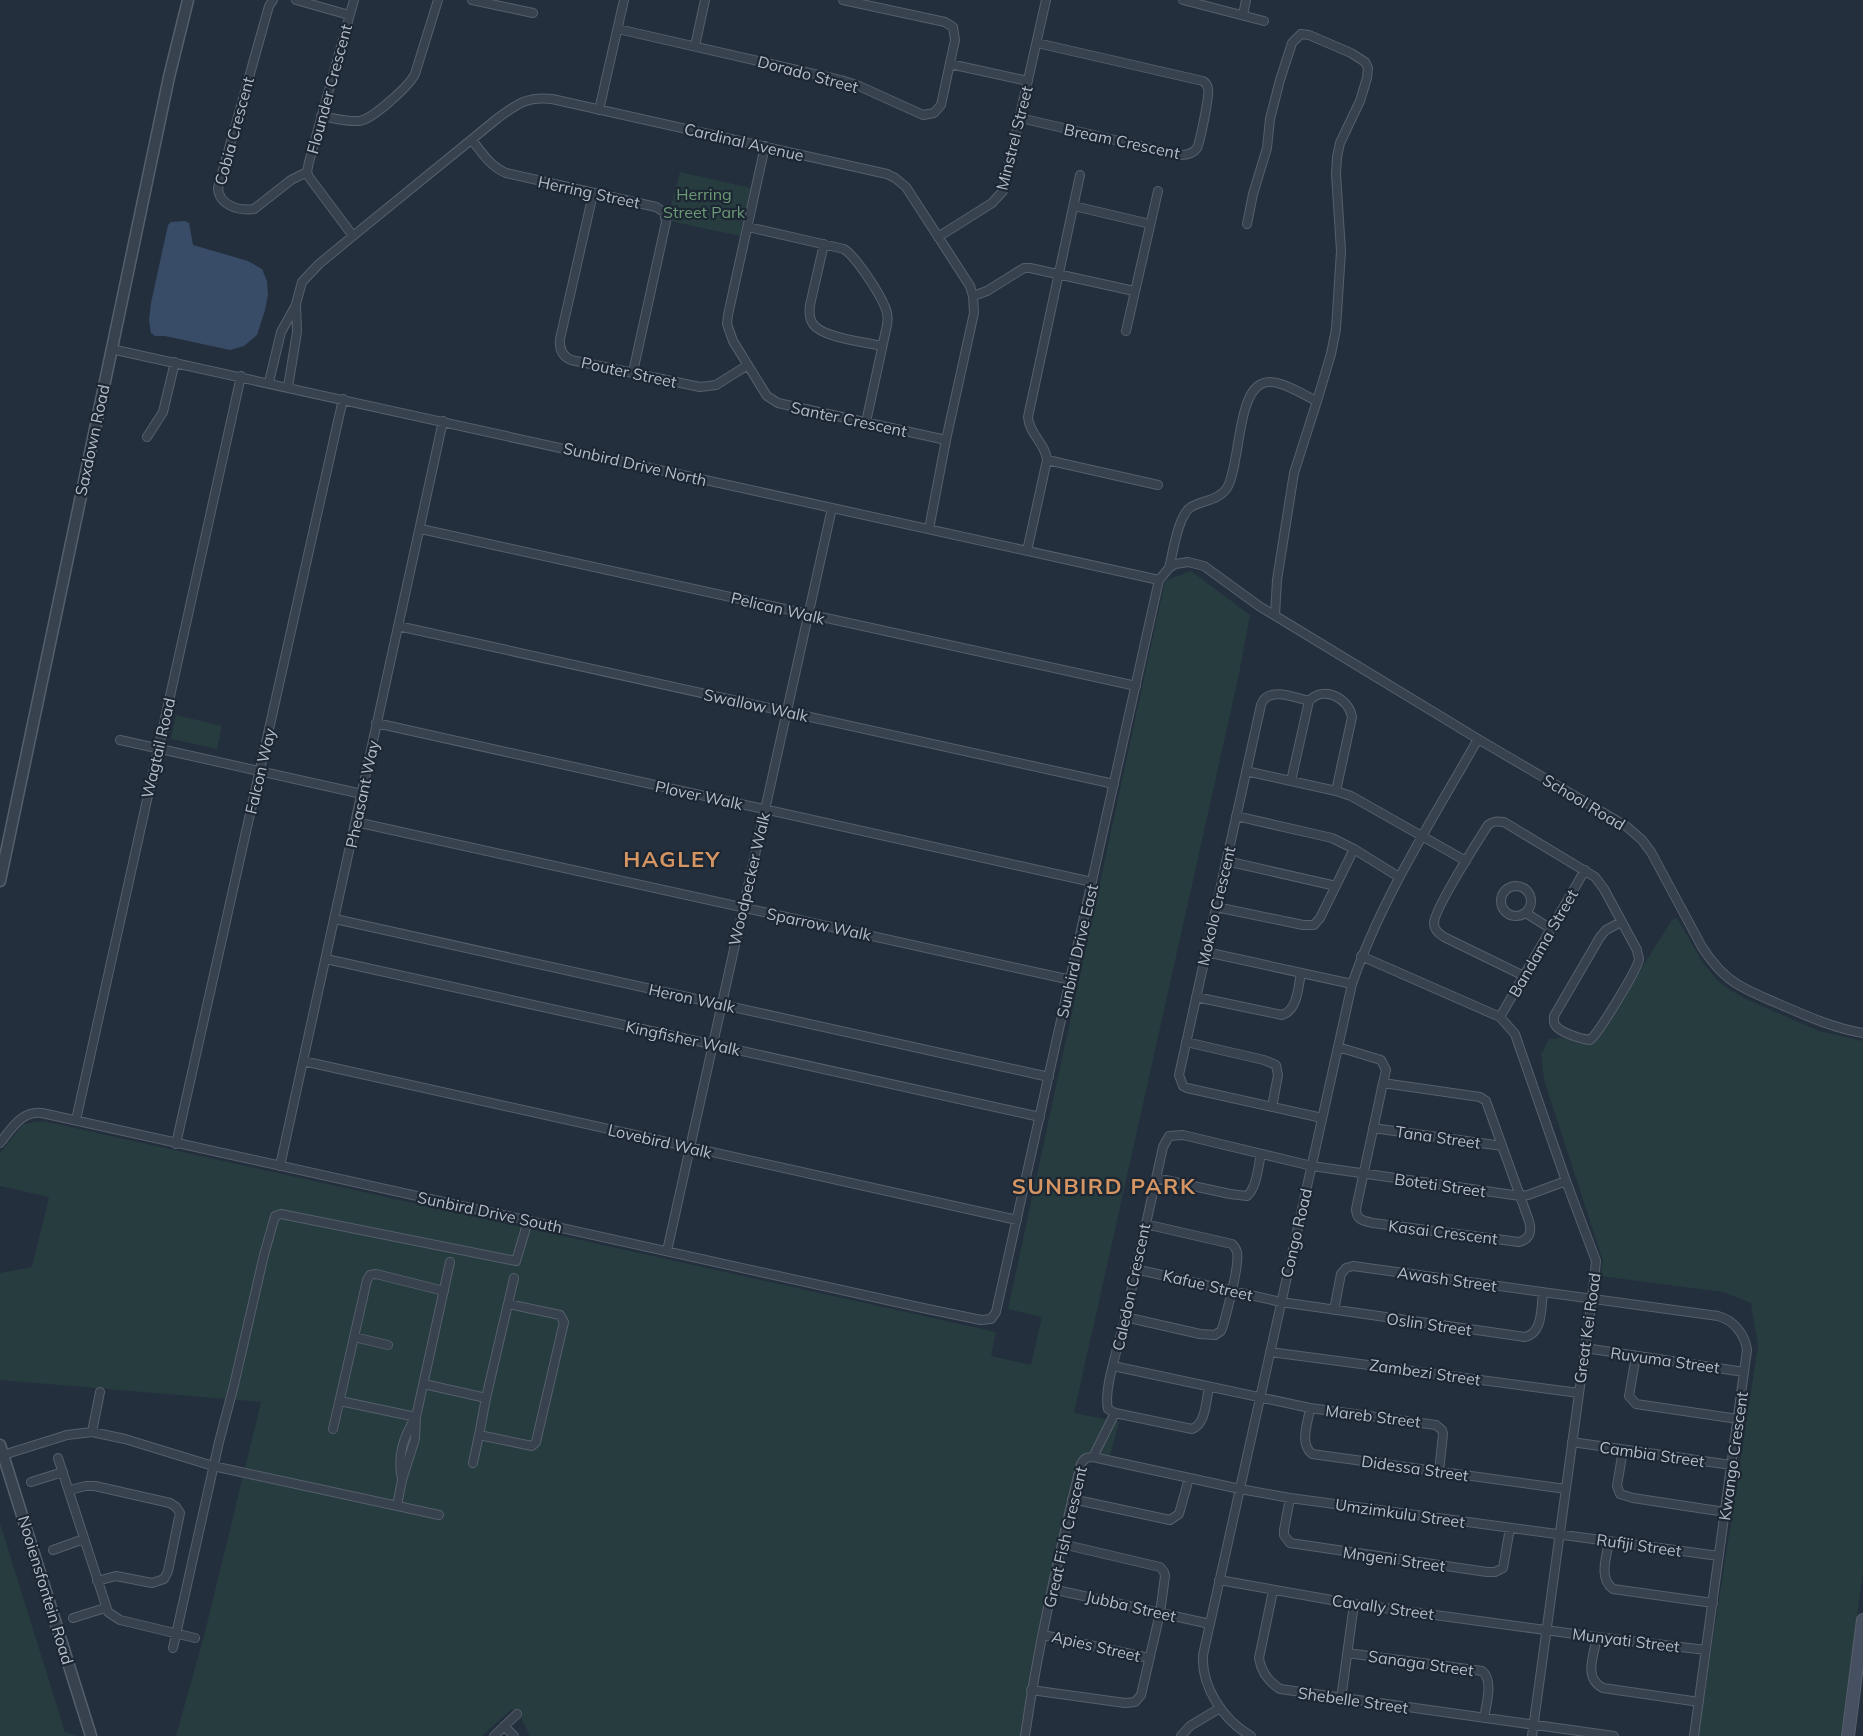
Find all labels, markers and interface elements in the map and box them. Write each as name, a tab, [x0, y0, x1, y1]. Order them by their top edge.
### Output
street label: Flounder Crescent	[302, 22, 356, 156]
street label: Dorado Street	[755, 51, 861, 97]
street label: Cobia Crescent	[210, 74, 258, 187]
street label: Minstrel Street	[991, 83, 1037, 192]
street label: Cardinal Avenue	[682, 119, 806, 165]
street label: Bream Crescent	[1062, 119, 1182, 163]
street label: Herring Street	[536, 171, 642, 213]
park label: Herring Street Park	[663, 184, 746, 222]
street label: Pouter Street	[580, 352, 679, 392]
street label: Saxdown Road	[70, 383, 114, 497]
street label: Santer Crescent	[789, 397, 909, 441]
street label: Sunbird Drive North	[561, 438, 709, 490]
street label: Pelican Walk	[729, 587, 828, 629]
street label: Swallow Walk	[702, 684, 811, 726]
street label: Wagtail Road	[137, 696, 179, 800]
street label: Falcon Way	[240, 726, 280, 816]
street label: Pheasant Way	[341, 738, 383, 850]
street label: School Road	[1539, 770, 1629, 834]
street label: Plover Walk	[653, 776, 745, 814]
street label: Woodpecker Walk	[724, 810, 774, 948]
street label: Mokolo Crescent	[1193, 844, 1240, 968]
district label: HAGLEY	[623, 845, 721, 873]
street label: Sunbird Drive East	[1052, 882, 1102, 1020]
street label: Bandama Street	[1504, 885, 1582, 1000]
street label: Sparrow Walk	[765, 903, 874, 945]
street label: Heron Walk	[647, 979, 738, 1017]
street label: Kingfisher Walk	[624, 1016, 743, 1060]
street label: Lovebird Walk	[606, 1119, 715, 1163]
street label: Tana Street	[1394, 1121, 1482, 1153]
street label: Boteti Street	[1393, 1169, 1487, 1201]
district label: SUNBIRD PARK	[1012, 1172, 1196, 1200]
street label: Congo Road	[1276, 1186, 1316, 1280]
street label: Sunbird Drive South	[416, 1187, 564, 1237]
street label: Kasai Crescent	[1387, 1215, 1499, 1249]
street label: Caledon Crescent	[1108, 1221, 1154, 1353]
street label: Awash Street	[1396, 1262, 1499, 1296]
street label: Kafue Street	[1161, 1265, 1255, 1305]
street label: Great Kei Road	[1569, 1271, 1605, 1385]
street label: Oslin Street	[1385, 1308, 1473, 1340]
street label: Ruvuma Street	[1609, 1342, 1721, 1378]
street label: Zambezi Street	[1368, 1354, 1482, 1390]
street label: Kwango Crescent	[1714, 1390, 1752, 1522]
street label: Mareb Street	[1324, 1400, 1422, 1432]
street label: Cambia Street	[1598, 1437, 1706, 1471]
street label: Didessa Street	[1360, 1451, 1470, 1485]
street label: Great Fish Crescent	[1039, 1464, 1091, 1610]
street label: Umzimkulu Street	[1334, 1494, 1467, 1532]
street label: Nooiensfontein Road	[14, 1513, 78, 1667]
street label: Rufiji Street	[1595, 1529, 1683, 1561]
street label: Mngeni Street	[1342, 1542, 1447, 1576]
street label: Jubba Street	[1084, 1586, 1178, 1626]
street label: Cavally Street	[1331, 1590, 1436, 1624]
street label: Munyati Street	[1571, 1623, 1681, 1657]
street label: Apies Street	[1050, 1626, 1143, 1666]
street label: Sanaga Street	[1367, 1646, 1475, 1680]
street label: Shebelle Street	[1297, 1682, 1410, 1718]

